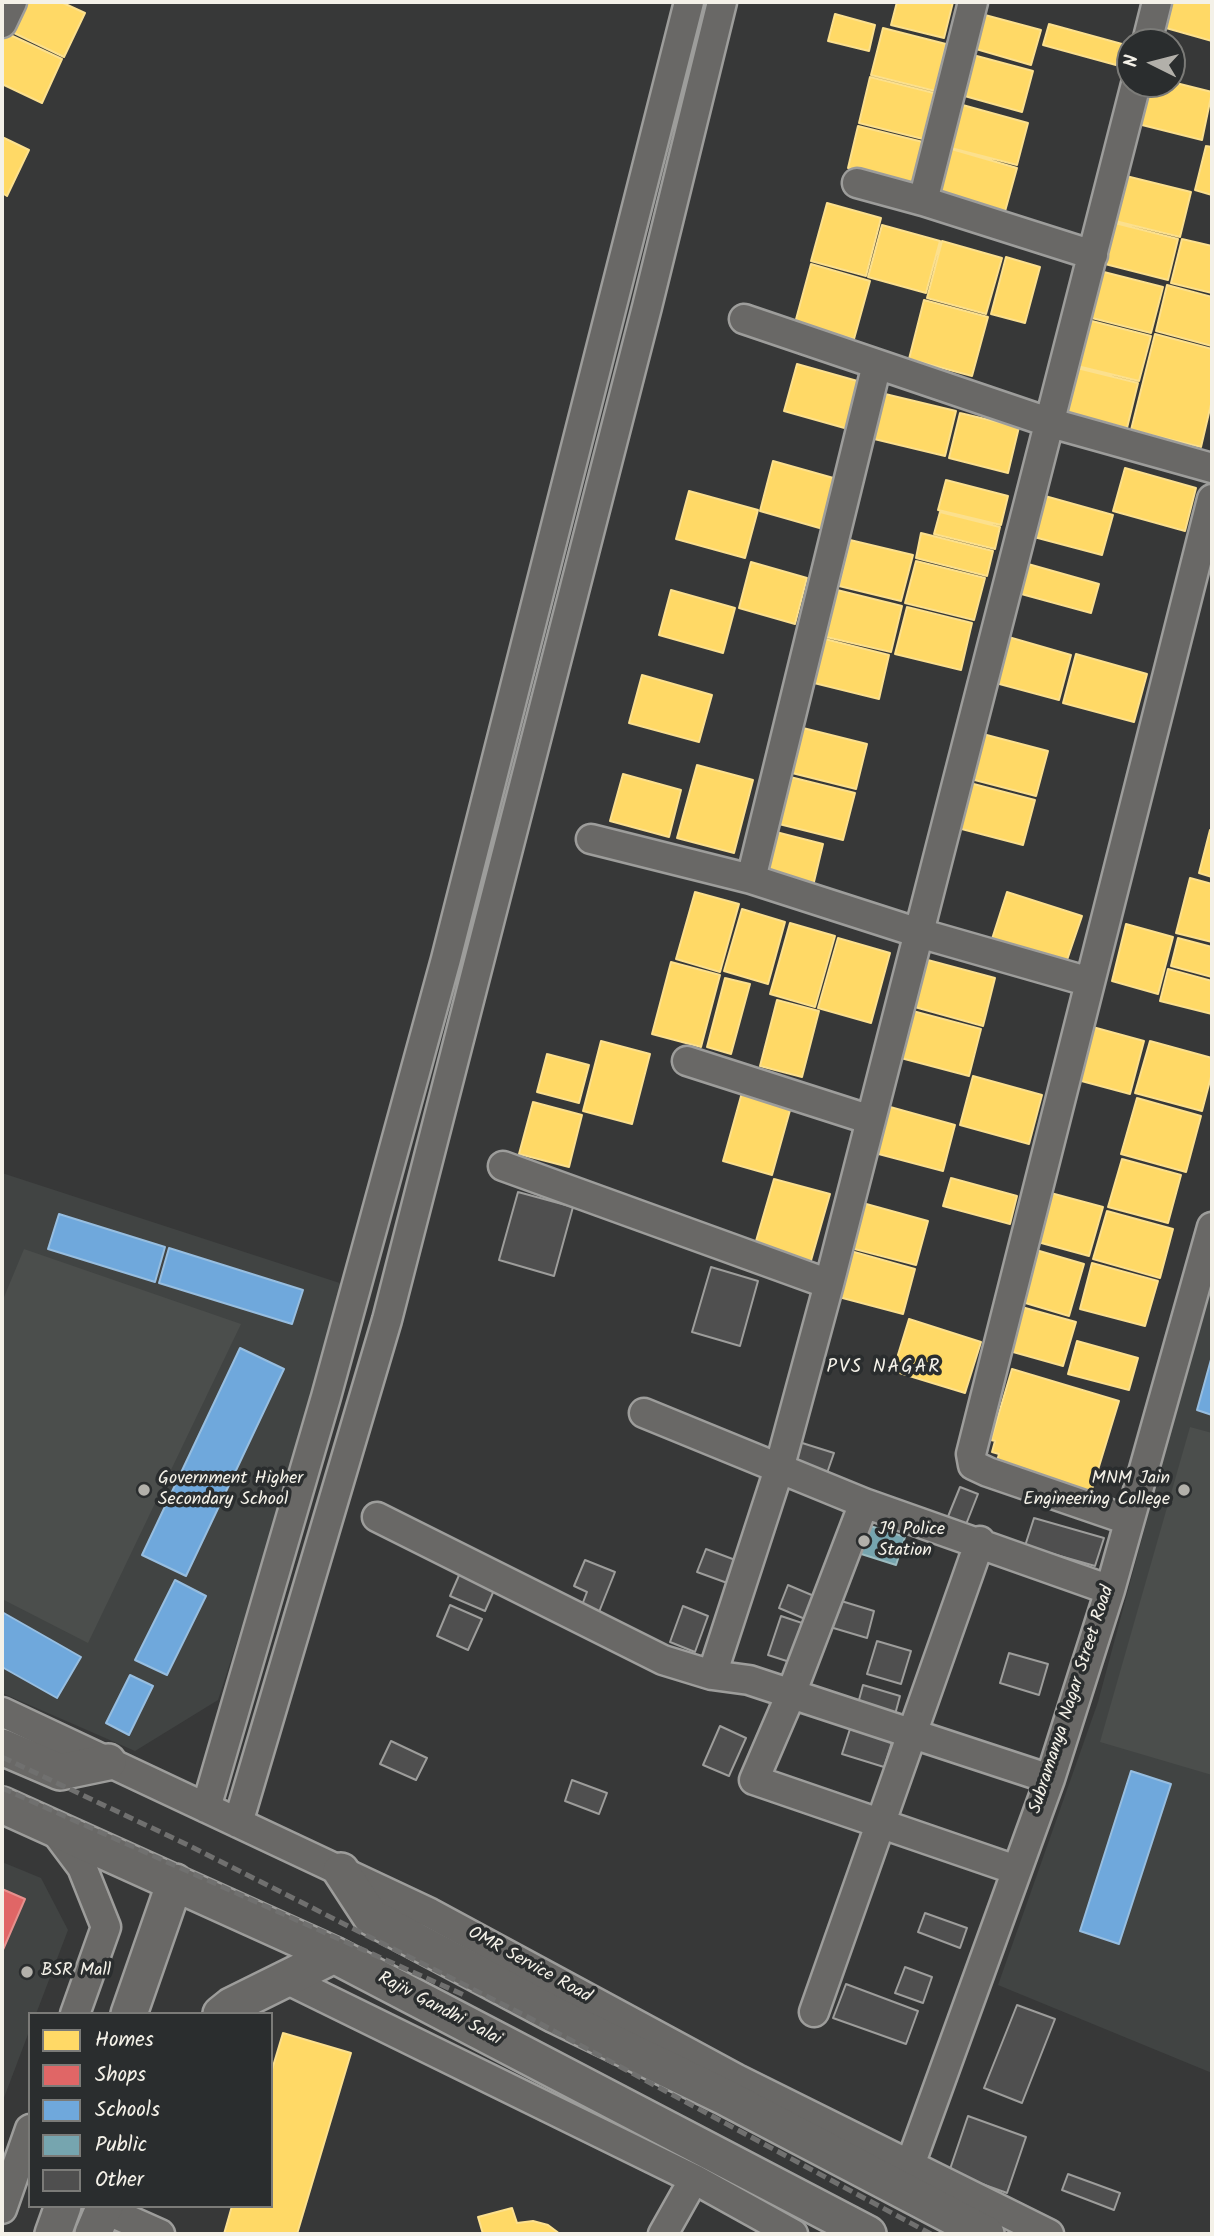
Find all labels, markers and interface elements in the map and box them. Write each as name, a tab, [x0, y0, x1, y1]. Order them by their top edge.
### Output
north arrow	[1116, 28, 1186, 98]
text: N	[1117, 53, 1148, 69]
district label: PVS NAGAR	[828, 1358, 940, 1380]
place label: Government Higher Secondary School	[158, 1469, 303, 1512]
place label: MNM Jain Engineering College	[1023, 1469, 1170, 1512]
marker: Government Higher Secondary School	[136, 1482, 152, 1498]
marker: MNM Jain Engineering College	[1176, 1482, 1192, 1498]
place label: J9 Police Station	[878, 1520, 945, 1562]
marker: J9 Police Station	[856, 1533, 872, 1549]
street label: Subramanya Nagar Street Road	[1026, 1583, 1120, 1817]
street label: OMR Service Road	[463, 1923, 595, 2009]
place label: BSR Mall	[41, 1961, 111, 1983]
marker: BSR Mall	[19, 1964, 35, 1980]
street label: Rajiv Gandhi Salai	[373, 1968, 505, 2052]
legend	[28, 2012, 273, 2208]
text: Homes	[95, 2024, 154, 2057]
text: Shops	[95, 2059, 146, 2092]
text: Schools	[95, 2094, 160, 2127]
text: Public	[95, 2129, 147, 2162]
text: Other	[95, 2164, 144, 2197]

